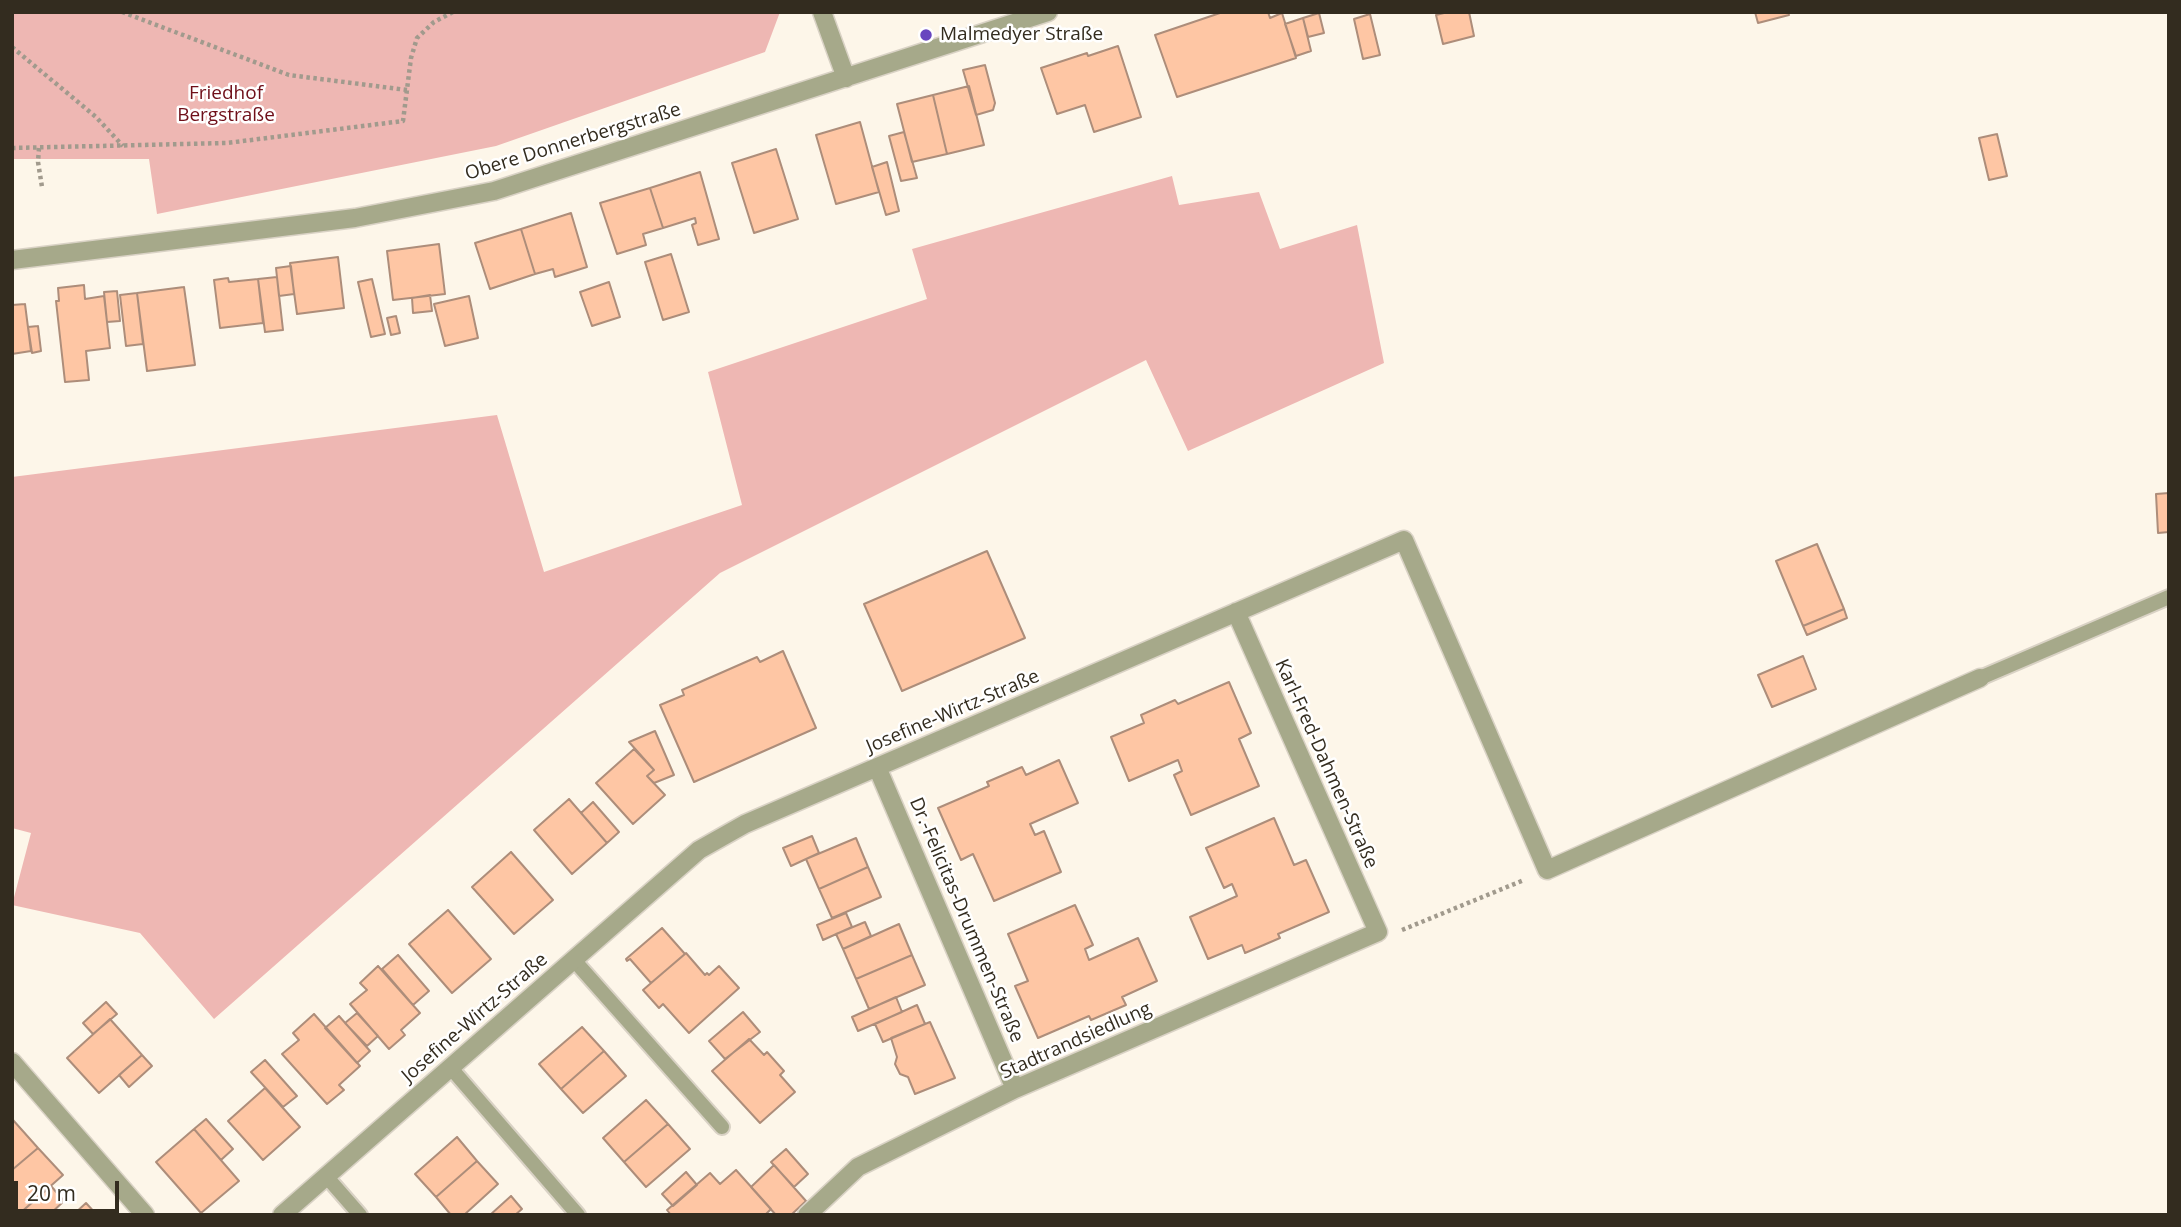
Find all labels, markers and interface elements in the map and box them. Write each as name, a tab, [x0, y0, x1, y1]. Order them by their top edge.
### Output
place label: Malmedyer Straße	[940, 24, 1103, 46]
marker: Malmedyer Straße	[918, 27, 934, 43]
park label: Friedhof Bergstraße	[177, 83, 275, 127]
street label: Obere Donnerbergstraße	[462, 98, 684, 186]
street label: Karl-Fred-Dahmen-Straße	[1269, 656, 1383, 872]
street label: Josefine-Wirtz-Straße	[863, 665, 1043, 759]
street label: Dr.-Felicitas-Drummen-Straße	[904, 794, 1028, 1046]
street label: Josefine-Wirtz-Straße	[397, 948, 553, 1088]
street label: Stadtrandsiedlung	[997, 998, 1155, 1084]
scale bar	[18, 1168, 122, 1212]
text: 20 m	[27, 1179, 76, 1207]

